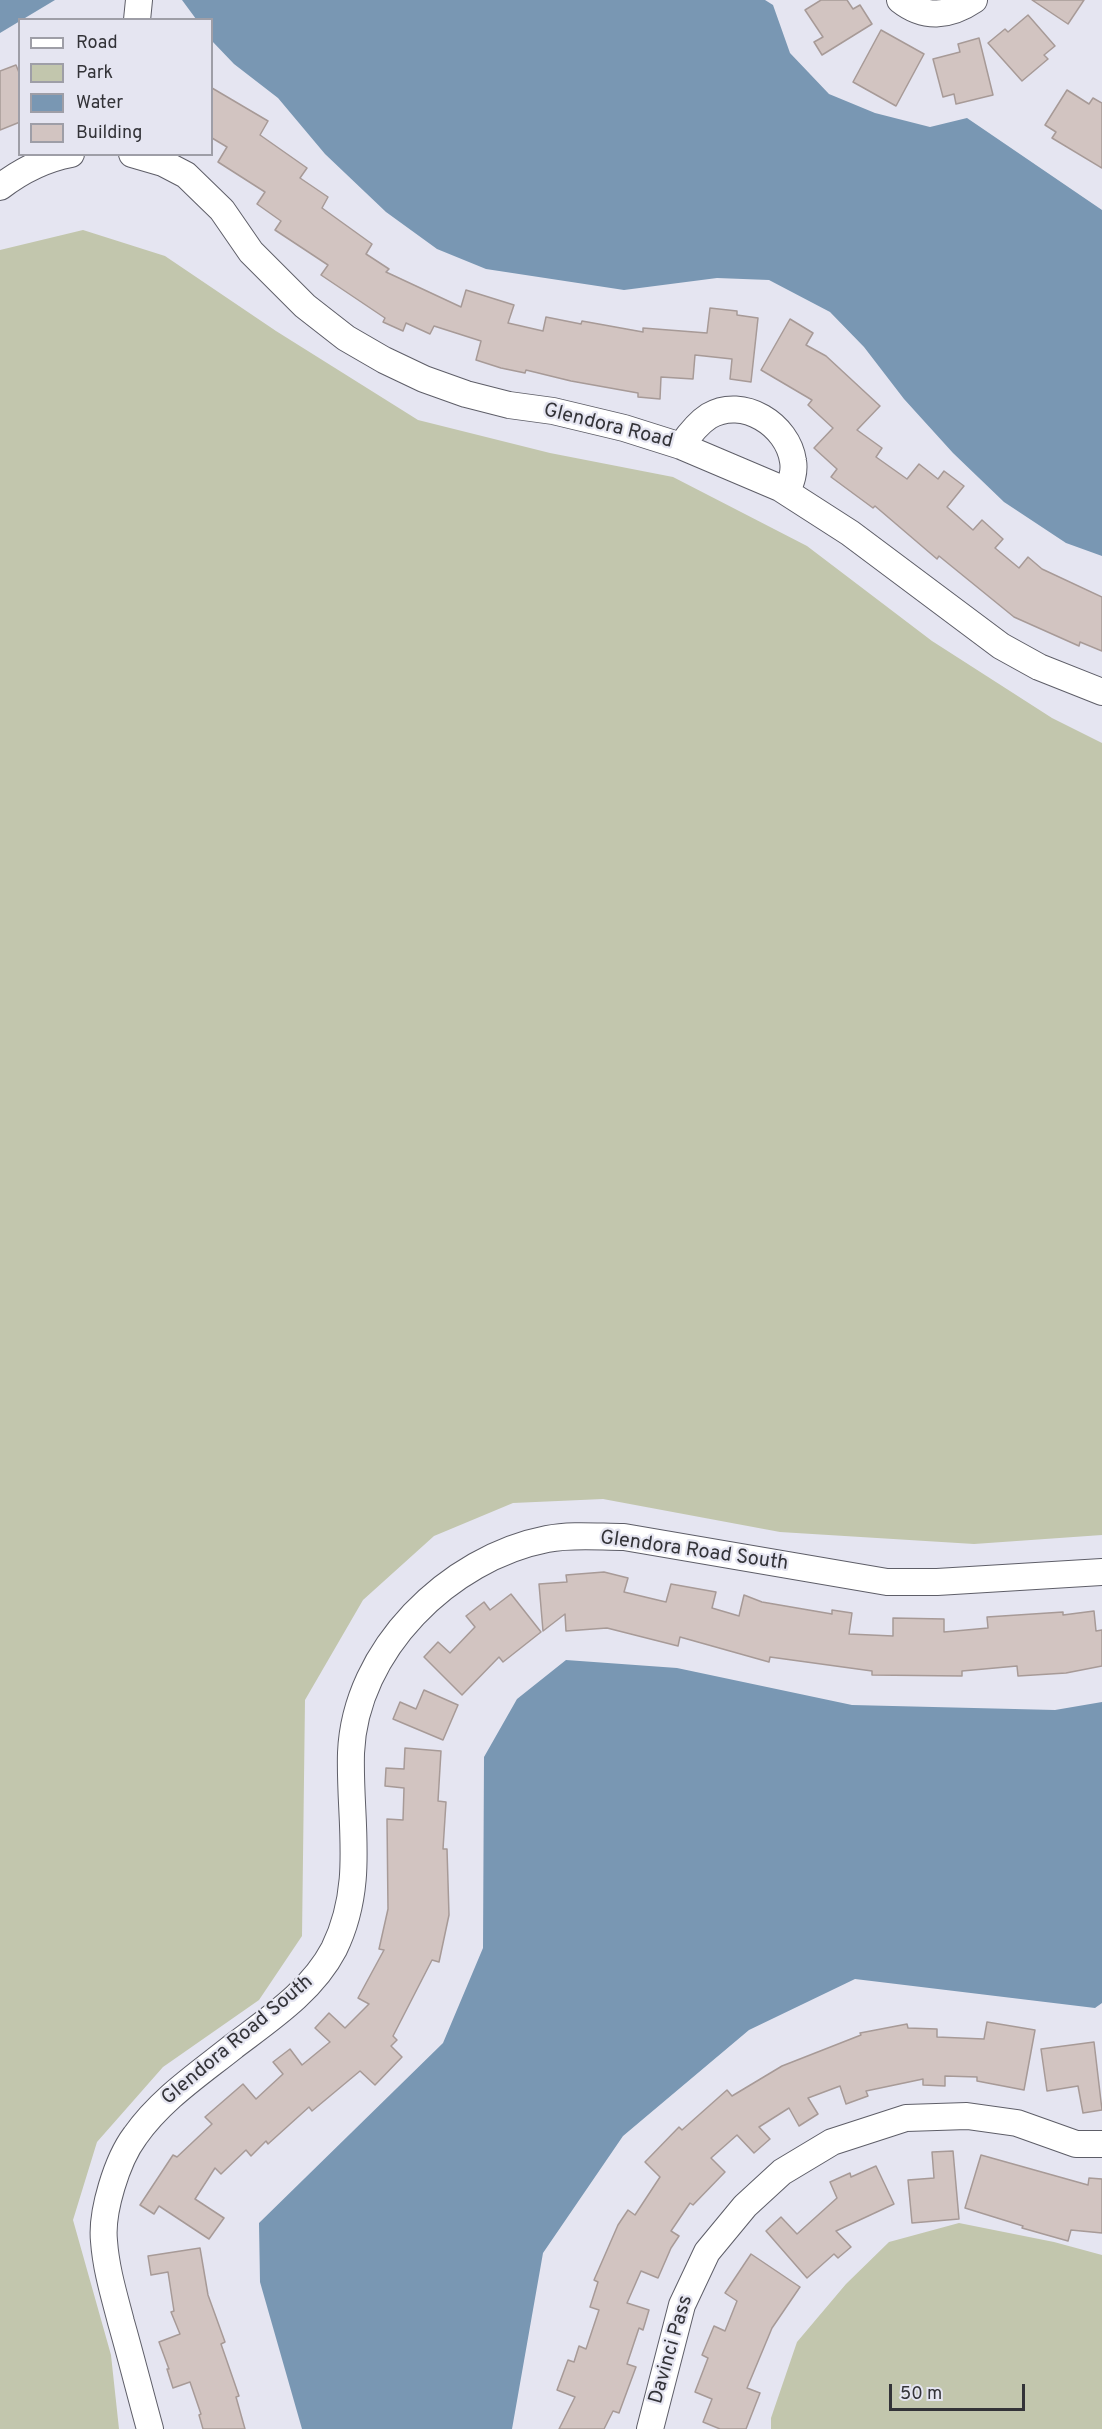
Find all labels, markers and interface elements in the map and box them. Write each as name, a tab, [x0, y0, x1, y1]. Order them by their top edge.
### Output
legend	[18, 18, 213, 156]
text: Road	[76, 32, 118, 55]
text: Park	[76, 62, 113, 85]
text: Water	[76, 92, 123, 115]
text: Building	[76, 122, 142, 145]
street label: Glendora Road	[541, 399, 675, 455]
street label: Glendora Road South	[598, 1527, 790, 1577]
street label: Glendora Road South	[158, 1971, 318, 2111]
street label: Davinci Pass	[645, 2293, 699, 2407]
scale bar	[892, 2372, 1028, 2410]
text: 50 m	[900, 2383, 942, 2406]

